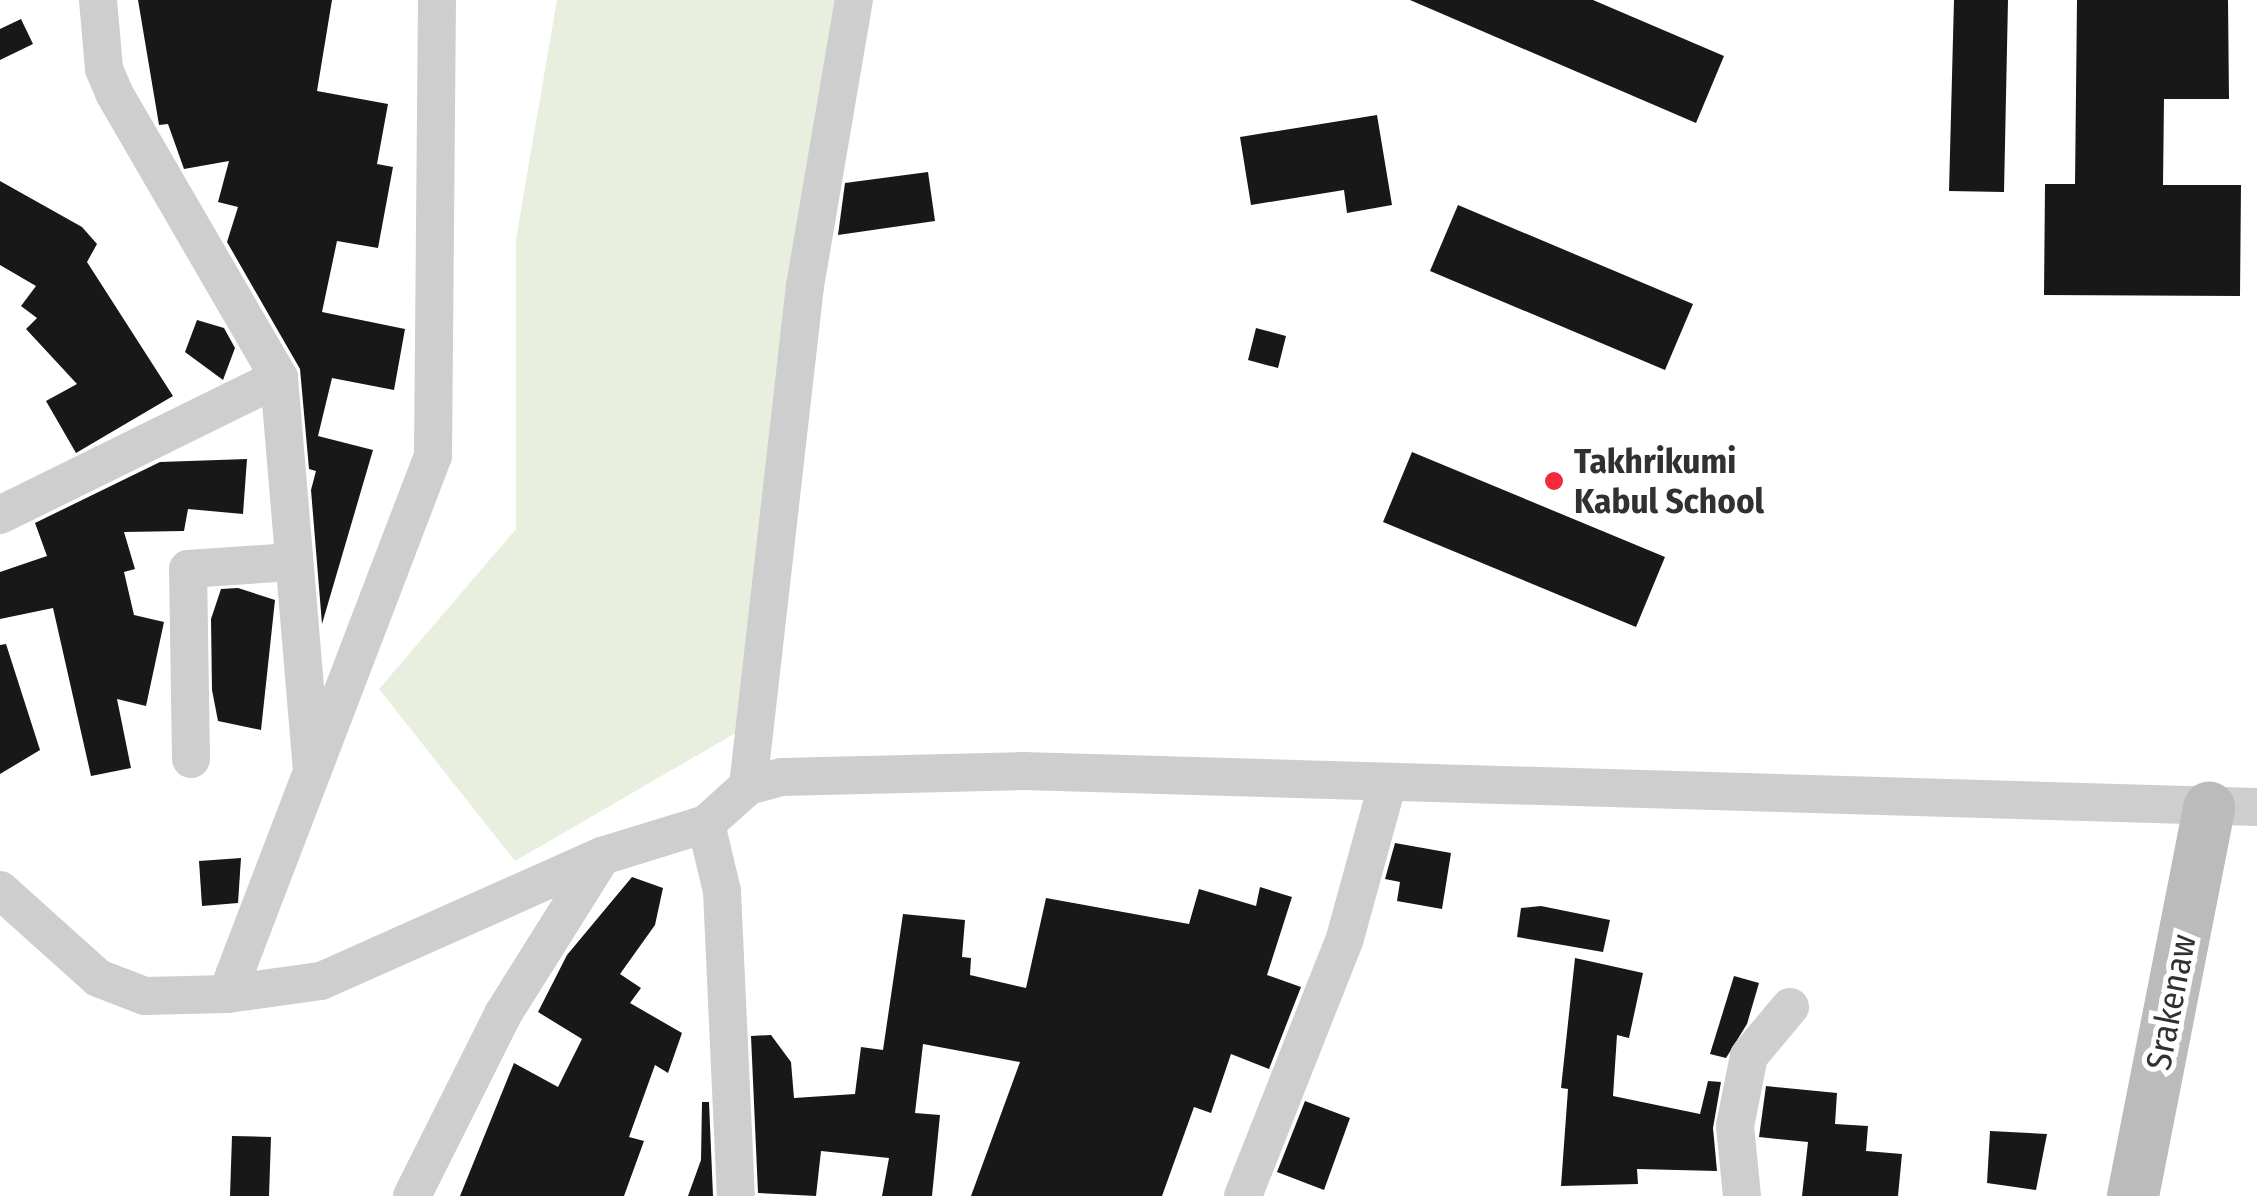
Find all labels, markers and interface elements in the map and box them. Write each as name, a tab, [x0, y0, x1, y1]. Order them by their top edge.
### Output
place label: Takhrikumi Kabul School	[1574, 440, 1764, 522]
marker: Takhrikumi Kabul School	[1543, 470, 1565, 492]
street label: Srakenaw	[2137, 931, 2205, 1073]

